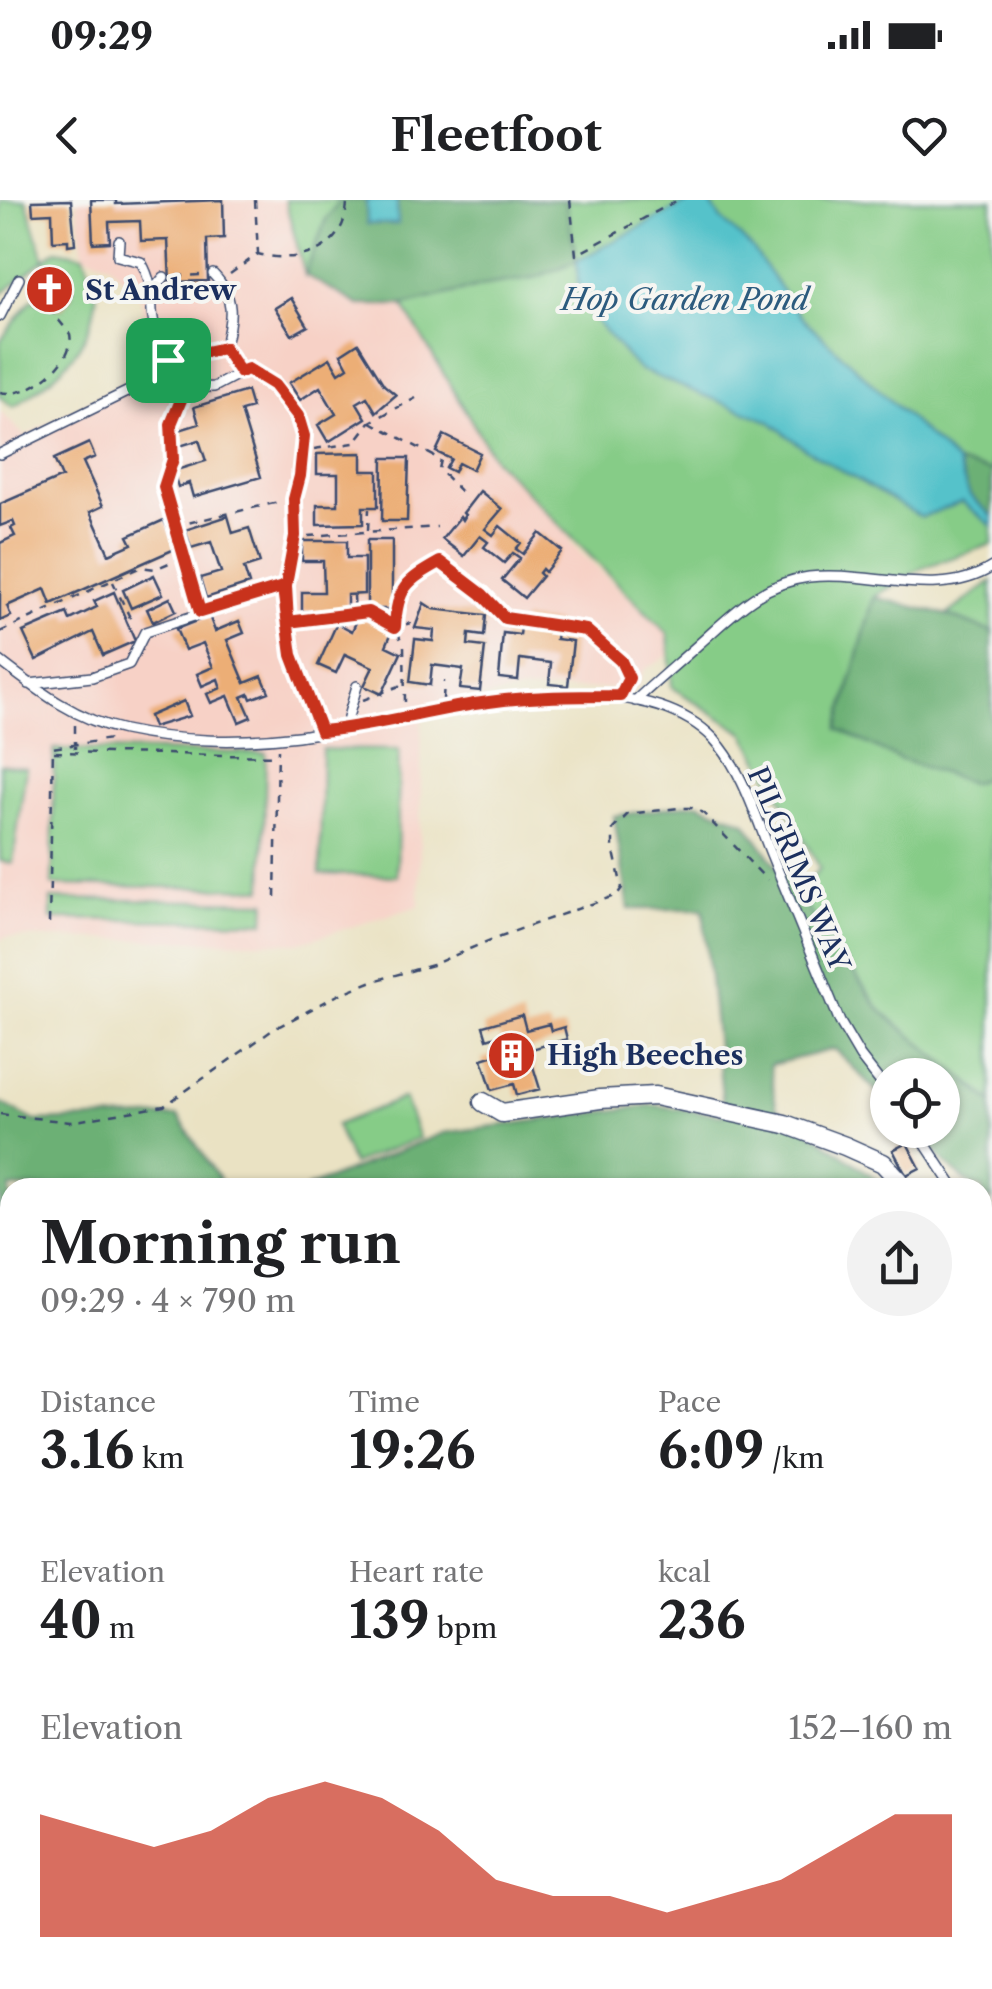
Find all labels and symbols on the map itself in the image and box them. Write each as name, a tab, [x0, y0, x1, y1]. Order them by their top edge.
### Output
church icon: St Andrew	[24, 264, 76, 316]
place label: St Andrew	[85, 273, 237, 307]
water label: Hop Garden Pond	[559, 281, 812, 318]
pin	[126, 318, 211, 403]
street label: PILGRIMS WAY	[741, 762, 858, 978]
building icon: High Beeches	[486, 1029, 538, 1081]
place label: High Beeches	[547, 1038, 744, 1072]

